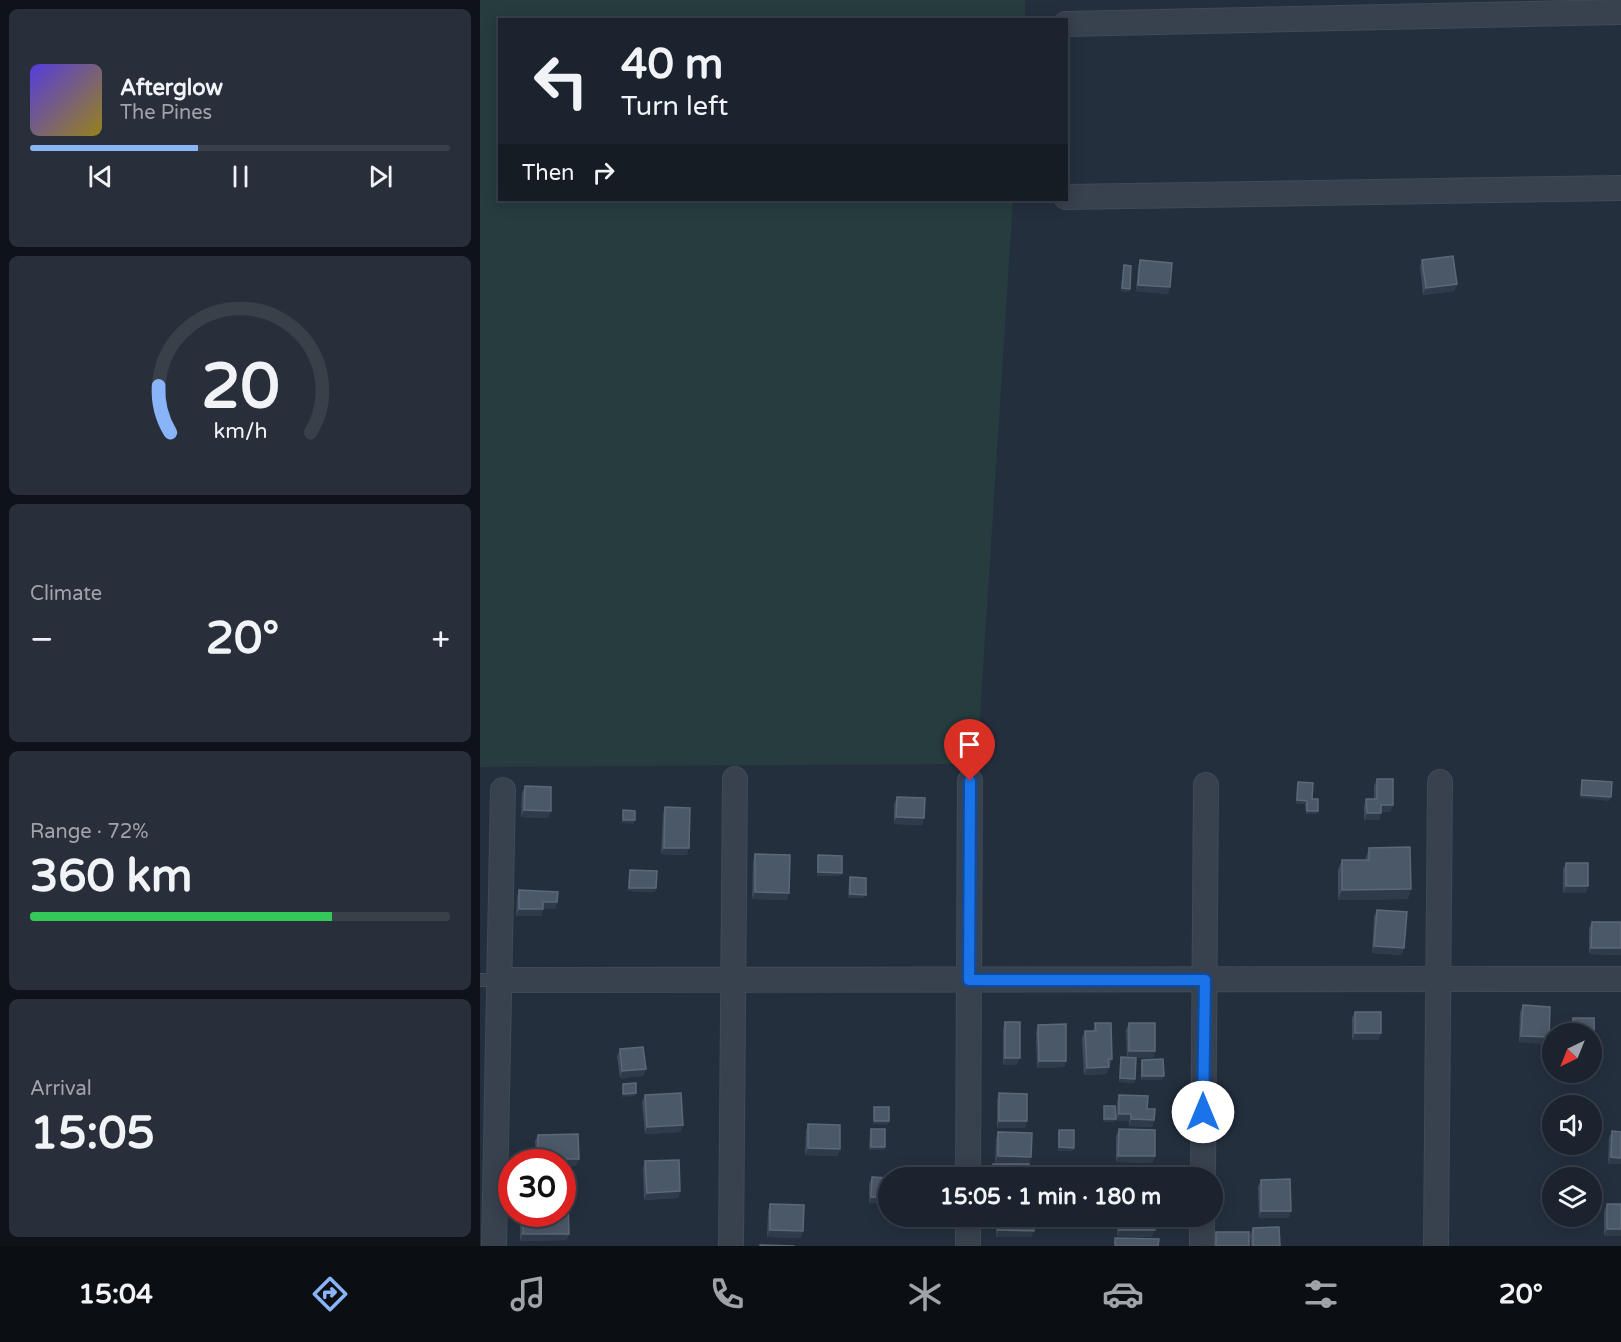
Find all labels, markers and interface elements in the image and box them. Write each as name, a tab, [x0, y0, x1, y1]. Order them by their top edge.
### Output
text: 40 m	[621, 39, 723, 90]
icon: left	[522, 42, 600, 120]
text: Afterglow	[120, 75, 223, 101]
text: Turn left	[621, 90, 728, 123]
text: The Pines	[120, 101, 212, 125]
icon: right	[587, 156, 620, 189]
icon: previous	[84, 160, 117, 193]
icon: pause	[224, 160, 257, 193]
icon: next	[364, 160, 397, 193]
text: Then	[522, 160, 575, 186]
text: 20	[201, 350, 279, 425]
text: km/h	[213, 418, 267, 444]
text: Climate	[30, 582, 102, 606]
text: 20°	[206, 612, 279, 666]
text: −	[30, 620, 54, 659]
text: +	[431, 620, 450, 659]
pin	[944, 719, 995, 781]
icon: arrive	[953, 728, 986, 761]
text: Range · 72%	[30, 820, 149, 844]
text: 360 km	[30, 850, 192, 904]
north arrow	[1542, 1023, 1602, 1083]
map controls	[1542, 1023, 1602, 1227]
text: Arrival	[30, 1077, 92, 1101]
position arrow	[1171, 1080, 1235, 1144]
button: sound	[1542, 1095, 1602, 1155]
text: 15:05	[30, 1107, 155, 1161]
speed limit sign: 30	[498, 1149, 576, 1227]
button: layers	[1542, 1167, 1602, 1227]
text: 15:05 · 1 min · 180 m	[940, 1184, 1161, 1210]
icon: directions	[309, 1273, 351, 1315]
icon: music	[507, 1273, 549, 1315]
icon: phone	[706, 1273, 748, 1315]
icon: climate	[904, 1273, 946, 1315]
icon: car	[1102, 1273, 1144, 1315]
icon: filters	[1300, 1273, 1342, 1315]
text: 15:04	[78, 1278, 153, 1311]
text: 20°	[1499, 1278, 1543, 1311]

